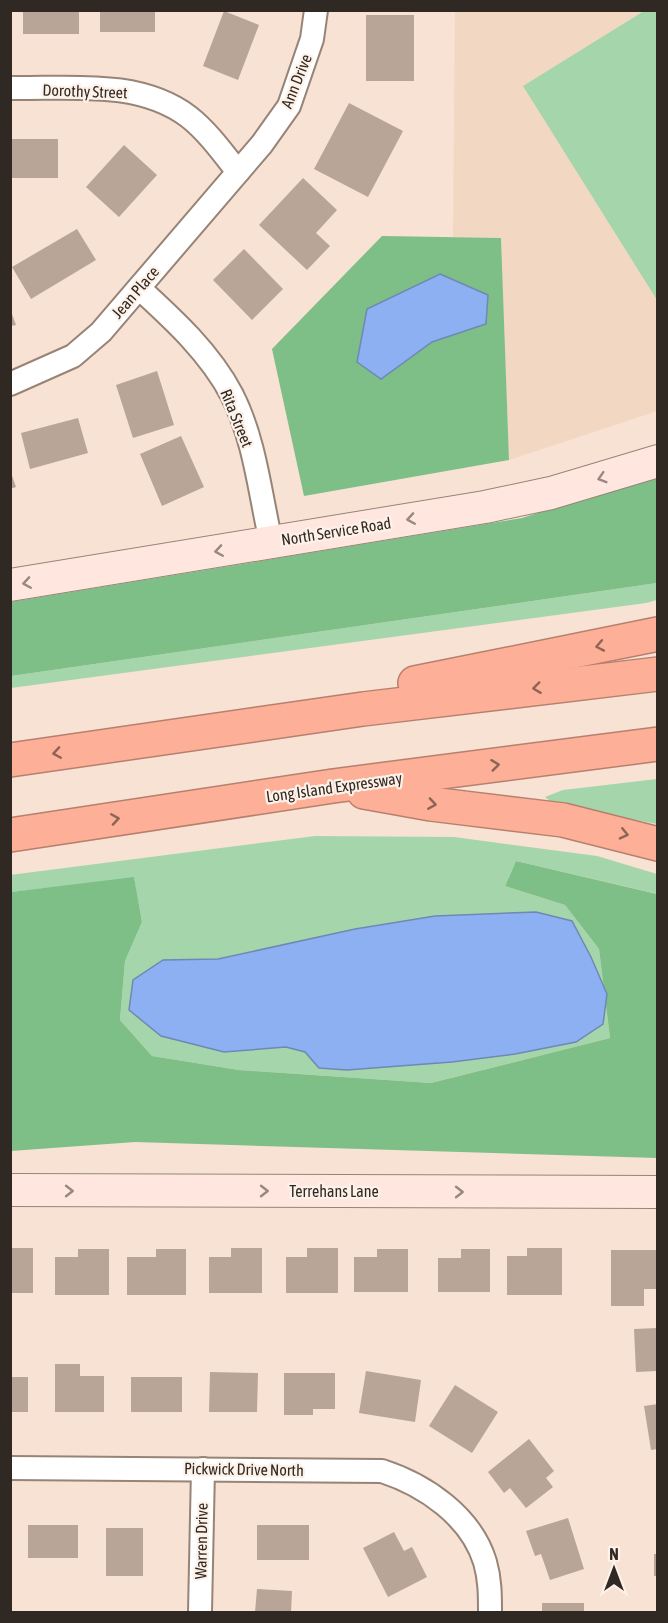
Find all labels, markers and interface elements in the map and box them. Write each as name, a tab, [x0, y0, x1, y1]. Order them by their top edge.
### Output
street label: Ann Drive	[277, 51, 315, 111]
street label: Dorothy Street	[42, 81, 128, 102]
street label: Jean Place	[108, 263, 162, 321]
street label: Rita Street	[217, 386, 257, 450]
one-way arrow	[597, 471, 608, 483]
one-way arrow	[407, 512, 417, 525]
street label: North Service Road	[280, 513, 392, 549]
one-way arrow	[214, 544, 224, 556]
one-way arrow	[22, 576, 31, 588]
one-way arrow	[595, 639, 605, 652]
one-way arrow	[532, 681, 541, 693]
one-way arrow	[52, 746, 61, 758]
one-way arrow	[490, 760, 499, 772]
street label: Long Island Expressway	[265, 768, 404, 806]
one-way arrow	[427, 797, 436, 809]
one-way arrow	[111, 814, 120, 826]
one-way arrow	[619, 827, 629, 840]
street label: Terrehans Lane	[289, 1182, 379, 1200]
one-way arrow	[64, 1185, 73, 1197]
one-way arrow	[259, 1185, 268, 1197]
one-way arrow	[454, 1186, 463, 1198]
street label: Pickwick Drive North	[184, 1459, 304, 1479]
street label: Warren Drive	[191, 1503, 211, 1579]
north arrow	[584, 1539, 644, 1599]
text: N	[609, 1545, 619, 1563]

